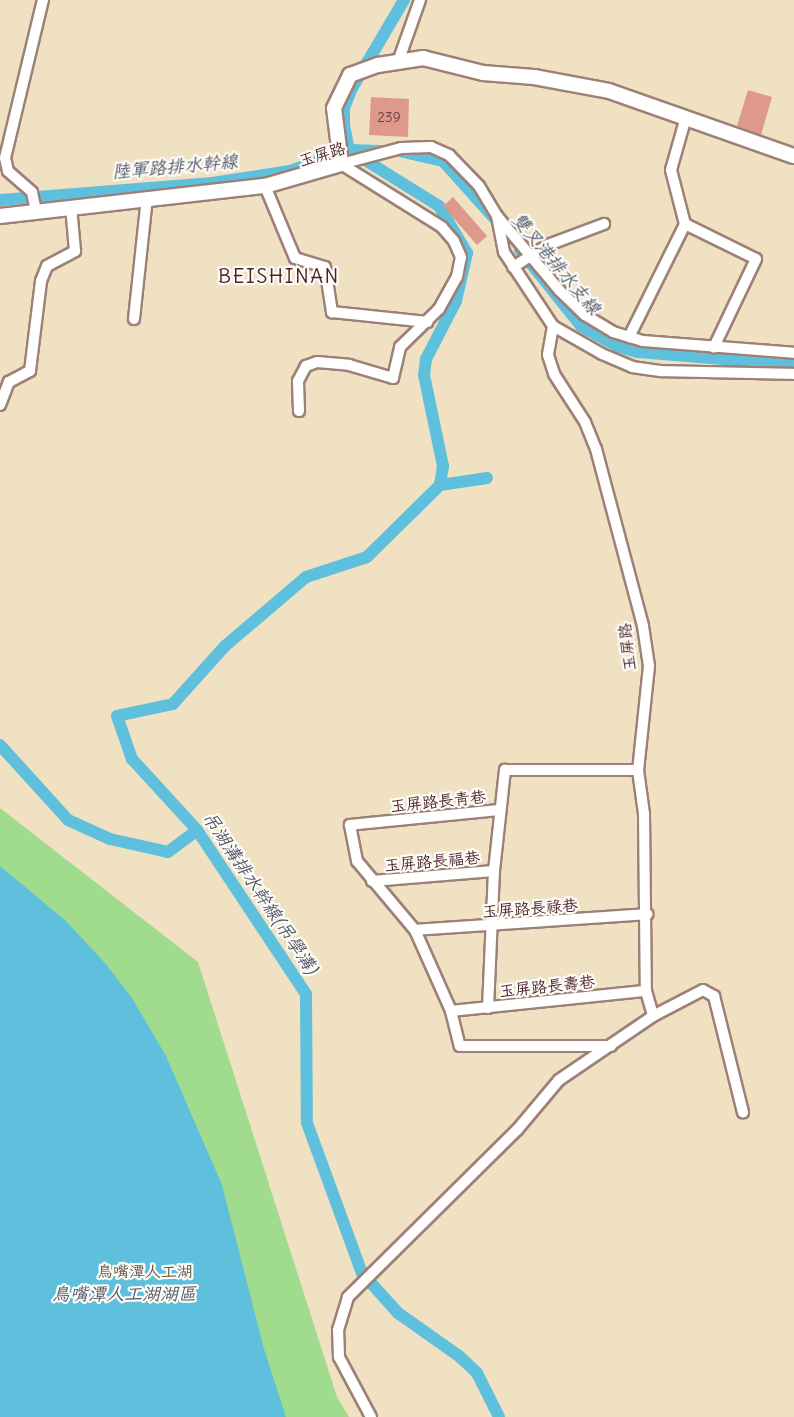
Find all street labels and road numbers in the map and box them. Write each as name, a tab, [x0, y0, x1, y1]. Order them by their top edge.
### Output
street label: 玉屏路	[296, 138, 348, 170]
street label: 玉屏路	[615, 622, 639, 672]
street label: 玉屏路長青巷	[389, 786, 487, 816]
street label: 玉屏路長福巷	[383, 847, 481, 875]
street label: 玉屏路長祿巷	[481, 895, 579, 921]
street label: 玉屏路長壽巷	[498, 971, 596, 1001]

